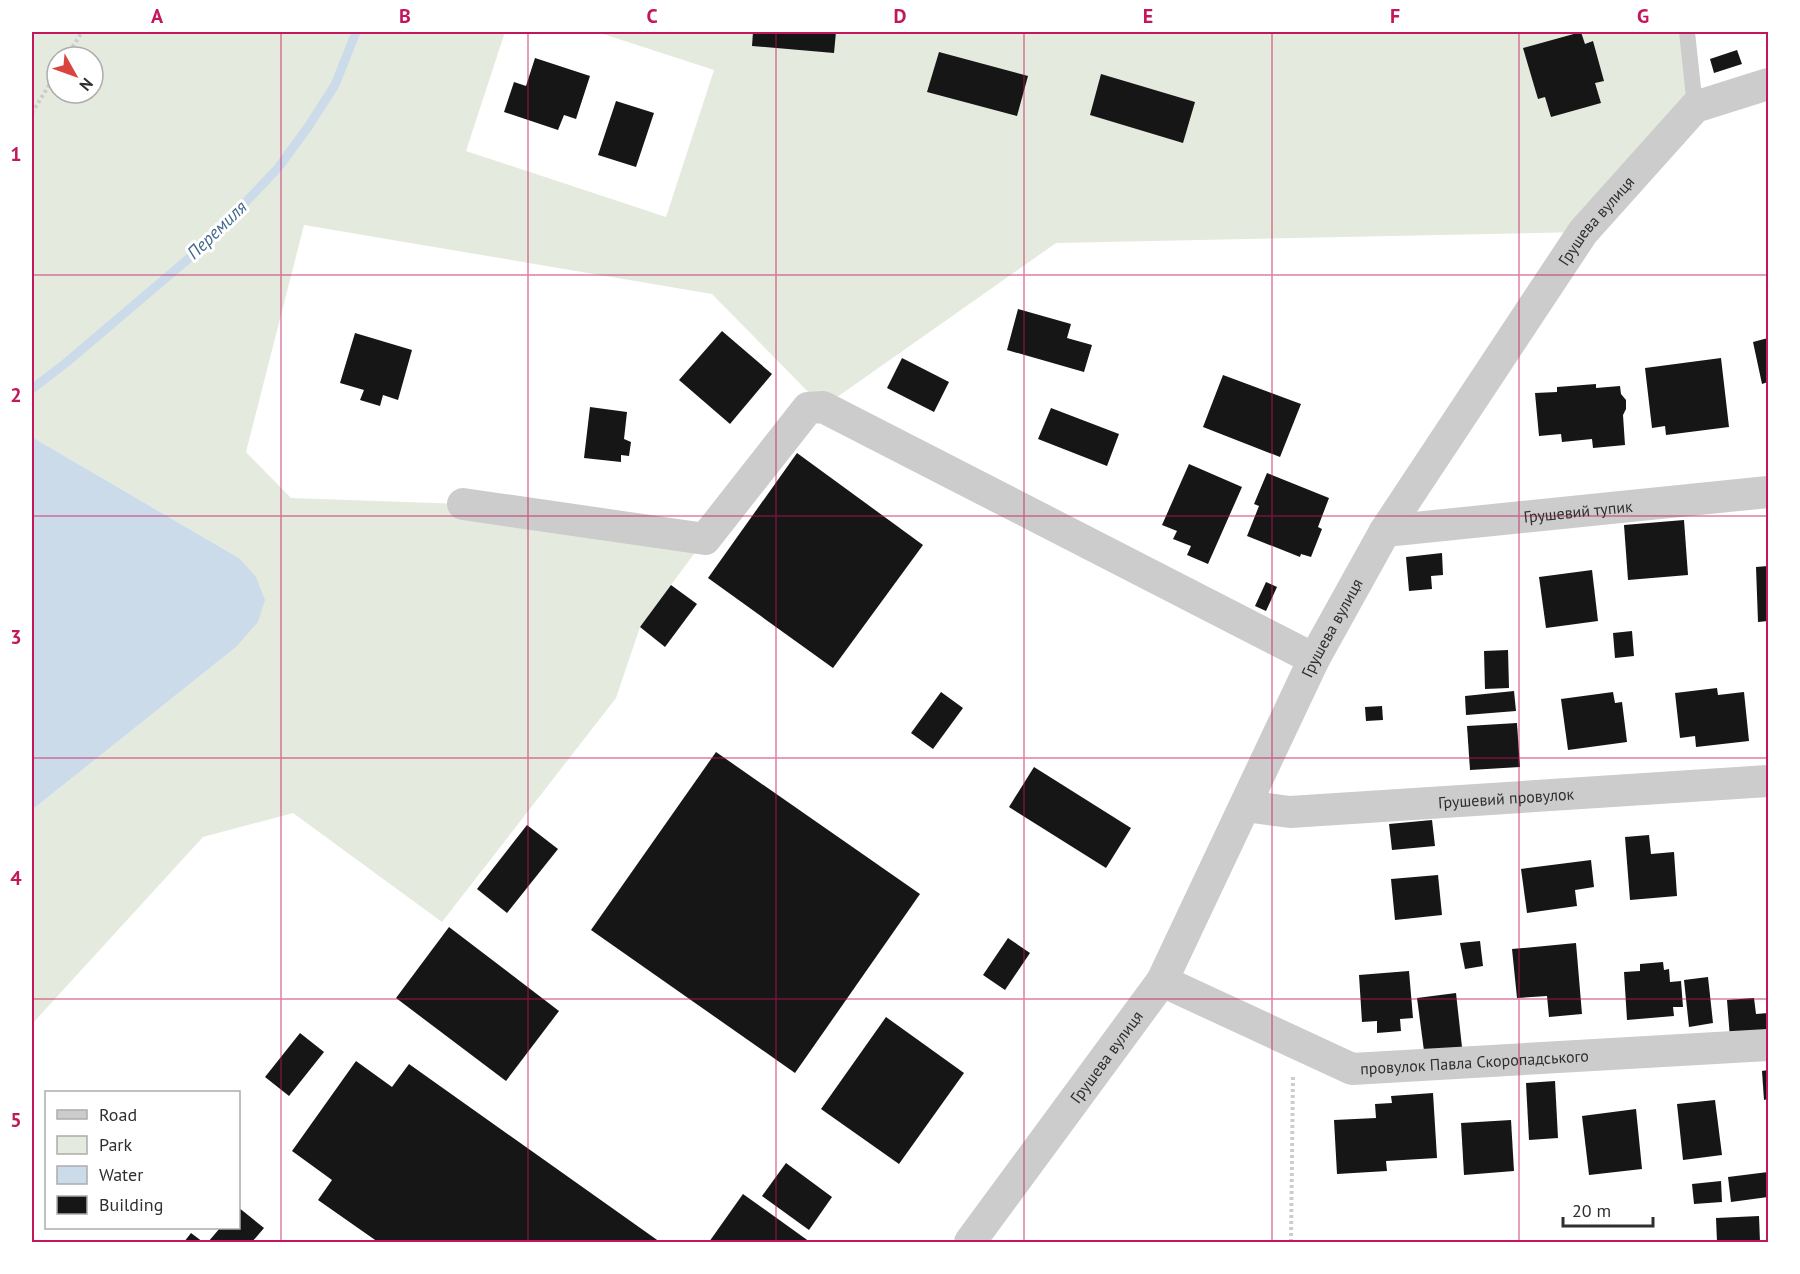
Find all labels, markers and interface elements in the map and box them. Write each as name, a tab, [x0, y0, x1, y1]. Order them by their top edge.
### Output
text: A	[151, 3, 164, 29]
text: B	[399, 3, 411, 29]
text: C	[646, 3, 658, 29]
text: D	[894, 3, 907, 29]
text: E	[1143, 3, 1153, 29]
text: F	[1390, 3, 1400, 29]
text: G	[1637, 3, 1649, 29]
north arrow	[45, 45, 105, 105]
text: N	[75, 74, 98, 95]
text: 1	[10, 141, 22, 167]
street label: Грушева вулиця	[1554, 172, 1638, 269]
water label: Перемиля	[182, 195, 252, 264]
text: 2	[10, 382, 22, 408]
street label: Грушевий тупик	[1523, 496, 1634, 527]
street label: Грушева вулиця	[1297, 575, 1367, 680]
text: 3	[10, 624, 22, 650]
street label: Грушевий провулок	[1438, 784, 1575, 812]
text: 4	[10, 865, 22, 891]
street label: Грушева вулиця	[1066, 1007, 1147, 1107]
street label: провулок Павла Скоропадського	[1360, 1045, 1589, 1079]
legend	[45, 1091, 240, 1229]
text: Road	[99, 1103, 137, 1126]
text: 5	[10, 1107, 22, 1133]
text: Park	[99, 1133, 132, 1156]
text: Water	[99, 1163, 143, 1186]
scale bar	[1563, 1190, 1653, 1228]
text: Building	[99, 1193, 163, 1216]
text: 20 m	[1572, 1199, 1611, 1222]

